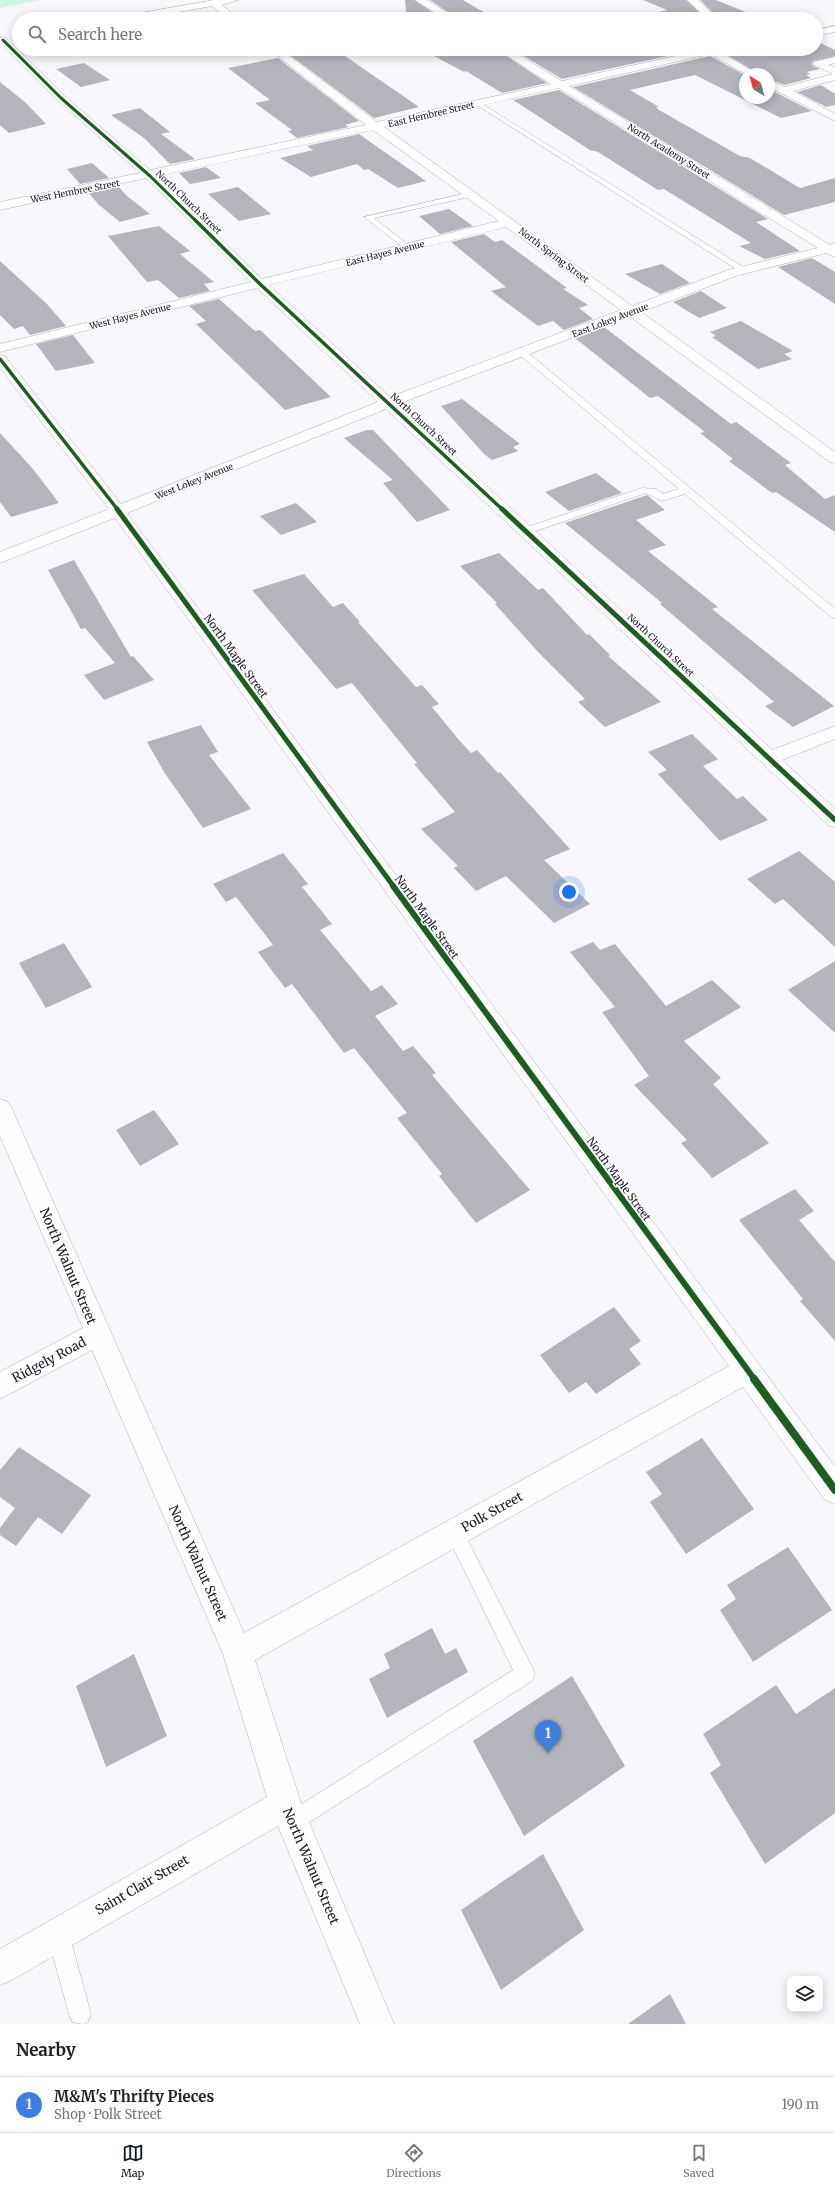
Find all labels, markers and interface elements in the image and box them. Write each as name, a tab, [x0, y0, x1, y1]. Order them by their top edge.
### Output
search box	[12, 12, 823, 56]
icon: search	[26, 23, 48, 45]
text: Search here	[58, 25, 142, 44]
north arrow	[739, 68, 775, 104]
street label: East Hembree Street	[387, 99, 476, 129]
street label: North Academy Street	[626, 121, 713, 181]
street label: North Church Street	[154, 168, 224, 236]
street label: West Hembree Street	[28, 177, 121, 205]
street label: North Spring Street	[517, 225, 591, 285]
street label: East Hayes Avenue	[344, 238, 426, 268]
street label: East Lokey Avenue	[570, 300, 650, 340]
street label: West Hayes Avenue	[87, 301, 172, 332]
street label: North Church Street	[388, 390, 460, 458]
street label: West Lokey Avenue	[152, 460, 235, 502]
street label: North Maple Street	[201, 611, 272, 701]
street label: North Church Street	[625, 611, 697, 679]
street label: North Maple Street	[392, 872, 463, 962]
your location	[559, 882, 579, 902]
street label: North Maple Street	[584, 1134, 655, 1224]
street label: North Walnut Street	[36, 1205, 100, 1327]
street label: Ridgely Road	[9, 1333, 89, 1387]
street label: Polk Street	[458, 1488, 526, 1536]
street label: North Walnut Street	[165, 1502, 231, 1624]
pin: 1	[535, 1720, 561, 1753]
street label: North Walnut Street	[279, 1805, 343, 1927]
street label: Saint Clair Street	[92, 1851, 192, 1919]
map controls	[787, 1976, 823, 2012]
button: layers	[787, 1976, 823, 2012]
text: Nearby	[16, 2039, 76, 2061]
text: M&M's Thrifty Pieces	[54, 2087, 214, 2106]
text: 1	[26, 2096, 32, 2113]
text: 190 m	[782, 2096, 819, 2113]
text: Shop · Polk Street	[54, 2106, 162, 2123]
tab: Map	[121, 2142, 144, 2180]
tab: Directions	[386, 2142, 441, 2180]
tab: Saved	[683, 2142, 714, 2180]

